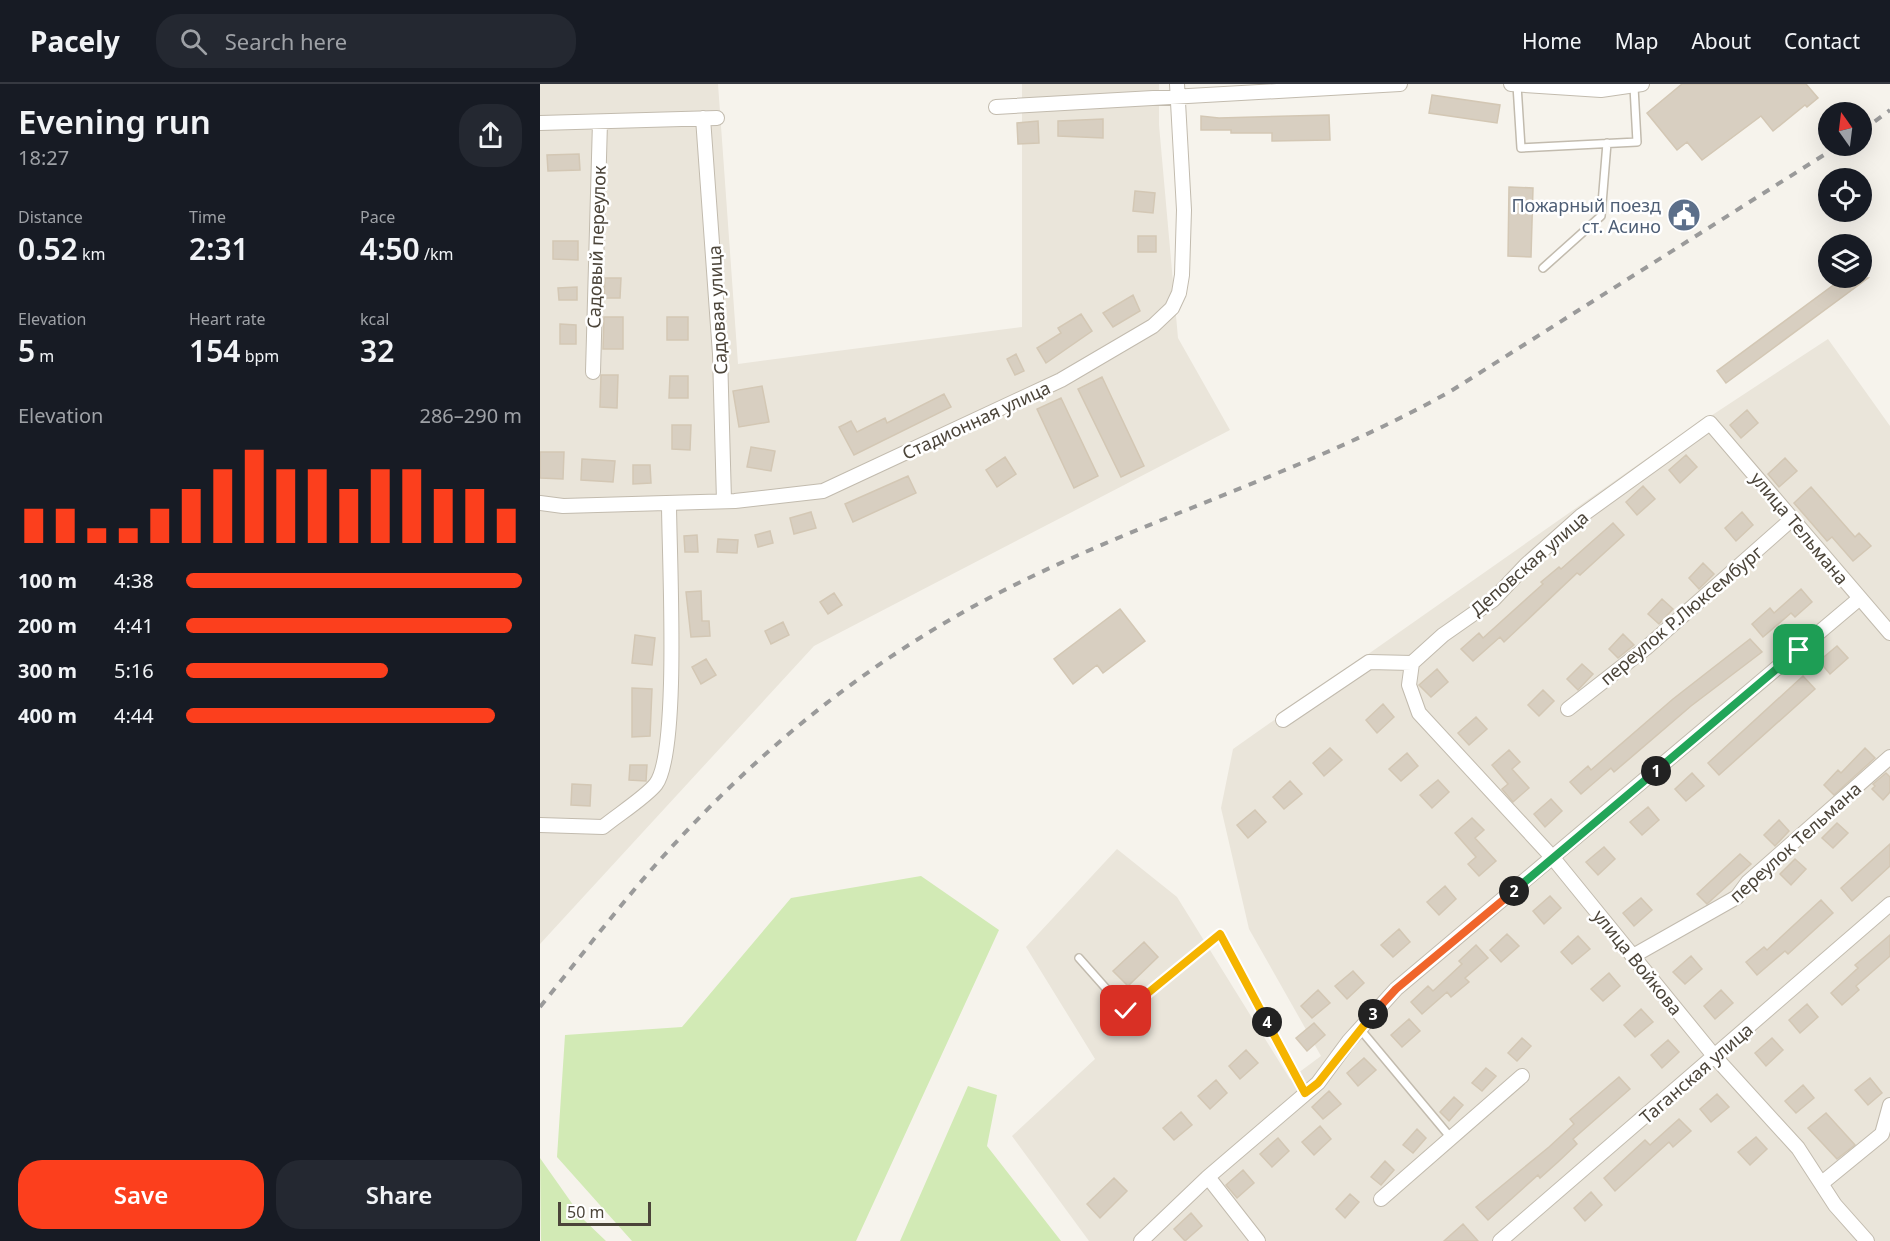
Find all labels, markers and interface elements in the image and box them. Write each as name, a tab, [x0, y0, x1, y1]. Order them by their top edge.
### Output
search box	[156, 14, 576, 68]
text: Pacely	[30, 22, 120, 60]
icon: search	[177, 25, 210, 58]
text: Search here	[225, 26, 347, 56]
text: Home	[1522, 27, 1582, 55]
text: Map	[1615, 27, 1658, 55]
text: About	[1691, 27, 1751, 55]
text: Contact	[1784, 27, 1860, 55]
text: Evening run	[18, 99, 211, 144]
north arrow	[1818, 102, 1872, 156]
map controls	[1818, 102, 1872, 288]
button: share	[459, 104, 522, 167]
text: 18:27	[18, 144, 69, 171]
street label: Садовый переулок	[581, 165, 611, 329]
button: locate	[1818, 168, 1872, 222]
place label: Пожарный поезд ст. Асино	[1511, 193, 1661, 238]
public building icon: Пожарный поезд ст. Асино	[1666, 197, 1702, 233]
text: Distance	[18, 206, 83, 228]
text: Time	[189, 206, 226, 228]
text: Pace	[360, 206, 395, 228]
text: 0.52	[18, 228, 78, 269]
text: 2:31	[189, 228, 249, 269]
text: 4:50	[360, 228, 420, 269]
button: layers	[1818, 234, 1872, 288]
text: km	[78, 243, 105, 265]
text: /km	[420, 243, 453, 265]
street label: Садовая улица	[702, 245, 732, 375]
text: Elevation	[18, 308, 86, 330]
text: Heart rate	[189, 308, 265, 330]
text: kcal	[360, 308, 389, 330]
text: 5	[18, 330, 35, 371]
text: 154	[189, 330, 240, 371]
text: 32	[360, 330, 394, 371]
text: m	[35, 345, 54, 367]
text: bpm	[240, 345, 279, 367]
street label: Стадионная улица	[898, 375, 1054, 465]
text: Elevation	[18, 402, 103, 429]
text: 286–290 m	[419, 402, 522, 429]
street label: улица Тельмана	[1746, 467, 1854, 589]
street label: Деповская улица	[1465, 505, 1593, 621]
street label: переулок Р.Люксембург	[1595, 540, 1767, 690]
text: 100 m	[18, 567, 77, 594]
text: 4:38	[114, 567, 154, 594]
text: 200 m	[18, 612, 77, 639]
text: 4:41	[114, 612, 154, 639]
pin	[1773, 624, 1824, 675]
icon: arrive	[1782, 633, 1815, 666]
text: 300 m	[18, 657, 77, 684]
text: 5:16	[114, 657, 154, 684]
text: 400 m	[18, 702, 77, 729]
text: 4:44	[114, 702, 154, 729]
pin: 1	[1641, 756, 1671, 786]
text: 1	[1651, 760, 1661, 782]
street label: переулок Тельмана	[1724, 776, 1866, 908]
pin: 2	[1499, 876, 1529, 906]
text: 2	[1509, 880, 1519, 902]
street label: улица Войкова	[1588, 904, 1688, 1020]
pin	[1100, 985, 1151, 1036]
icon: check	[1109, 994, 1142, 1027]
pin: 3	[1358, 999, 1388, 1029]
text: 3	[1368, 1003, 1378, 1025]
pin: 4	[1252, 1007, 1282, 1037]
text: 4	[1262, 1011, 1272, 1033]
street label: Таганская улица	[1634, 1017, 1758, 1129]
button: Save	[18, 1160, 264, 1229]
button: Share	[276, 1160, 522, 1229]
scale bar	[558, 1199, 651, 1226]
text: 50 m	[567, 1201, 604, 1223]

